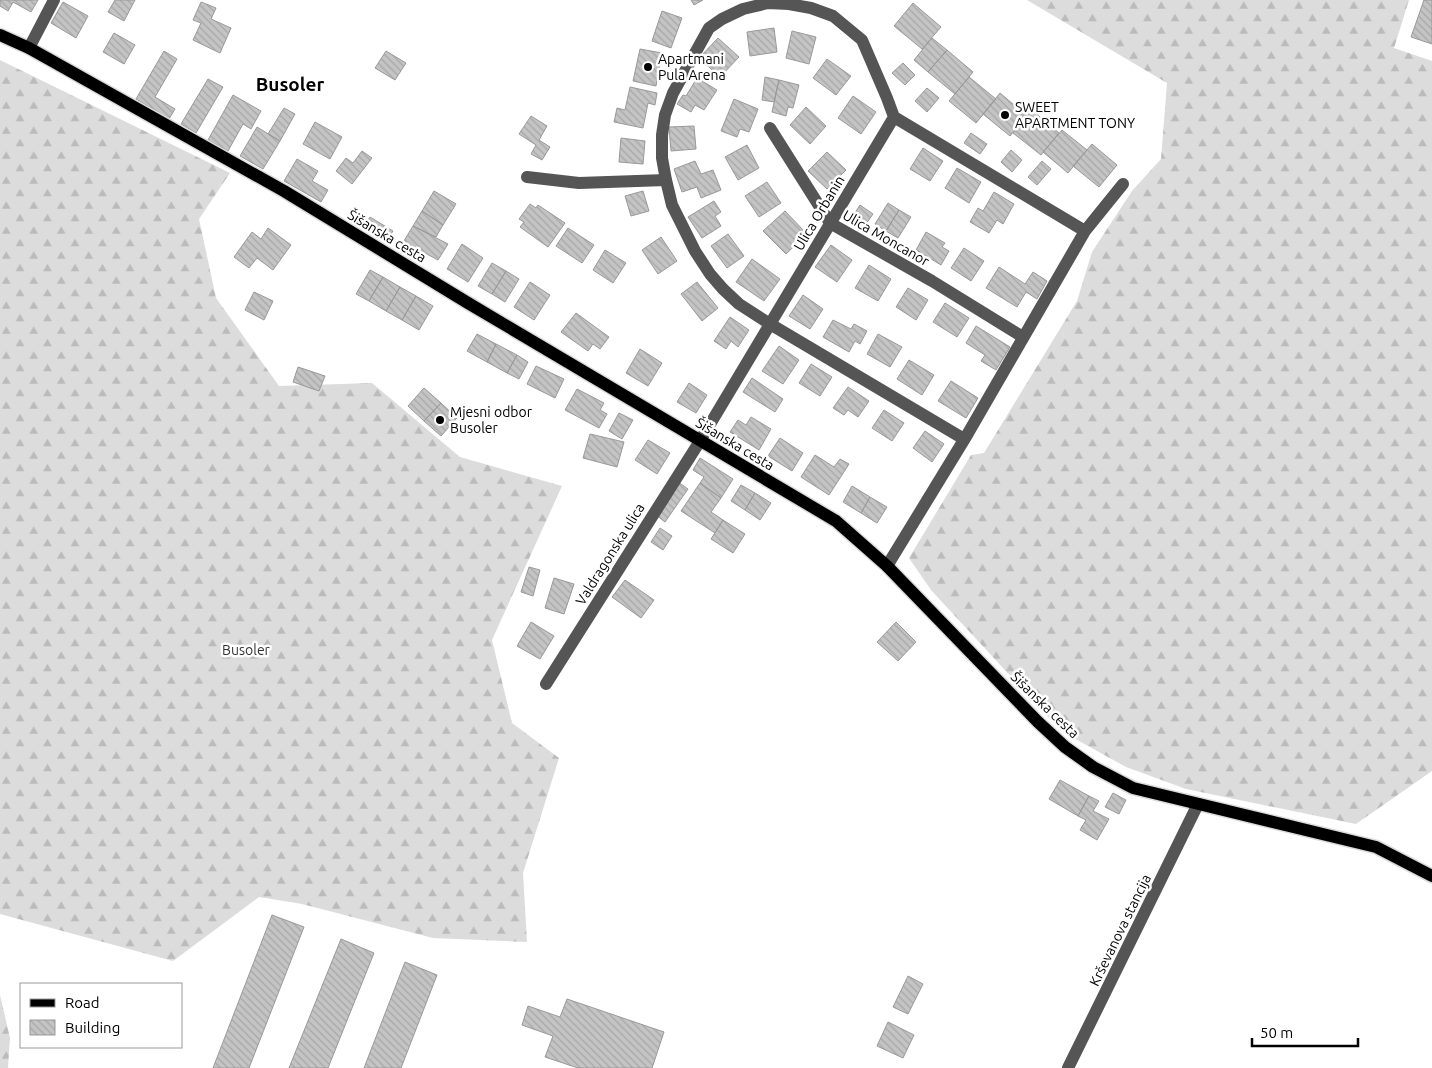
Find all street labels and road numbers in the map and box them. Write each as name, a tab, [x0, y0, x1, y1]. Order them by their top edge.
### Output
street label: Ulica Orbanin	[790, 173, 848, 253]
street label: Šišanska cesta	[345, 205, 430, 266]
street label: Ulica Moncanor	[840, 207, 933, 270]
street label: Šišanska cesta	[693, 413, 778, 474]
street label: Valdragonska ulica	[572, 500, 648, 608]
street label: Šišanska cesta	[1008, 668, 1083, 741]
street label: Krševanova stancija	[1086, 872, 1154, 988]

